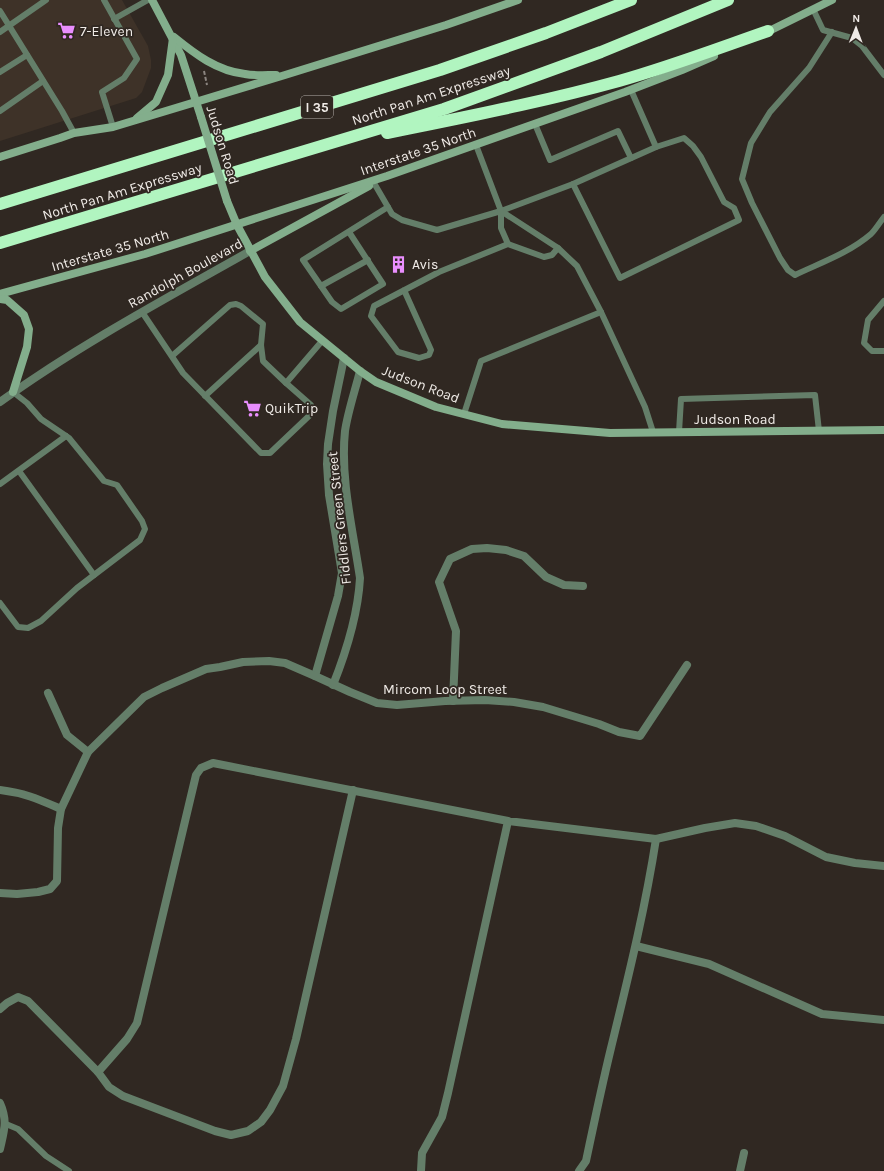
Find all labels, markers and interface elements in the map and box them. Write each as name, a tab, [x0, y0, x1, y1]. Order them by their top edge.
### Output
north arrow	[836, 8, 876, 48]
text: N	[852, 12, 860, 25]
supermarket icon: 7-Eleven	[57, 21, 77, 41]
place label: 7-Eleven	[80, 23, 133, 40]
street label: North Pan Am Expressway	[350, 62, 513, 129]
road number: I 35	[301, 96, 333, 118]
street label: Judson Road	[202, 104, 243, 187]
street label: Interstate 35 North	[358, 124, 478, 179]
street label: North Pan Am Expressway	[40, 159, 204, 224]
street label: Interstate 35 North	[49, 226, 171, 275]
street label: Randolph Boulevard	[125, 235, 246, 312]
building icon: Avis	[389, 254, 409, 274]
place label: Avis	[412, 256, 438, 273]
street label: Judson Road	[380, 362, 462, 407]
supermarket icon: QuikTrip	[242, 398, 262, 418]
place label: QuikTrip	[265, 400, 318, 417]
street label: Judson Road	[694, 411, 776, 428]
street label: Fiddlers Green Street	[324, 451, 355, 585]
street label: Mircom Loop Street	[383, 681, 507, 698]

